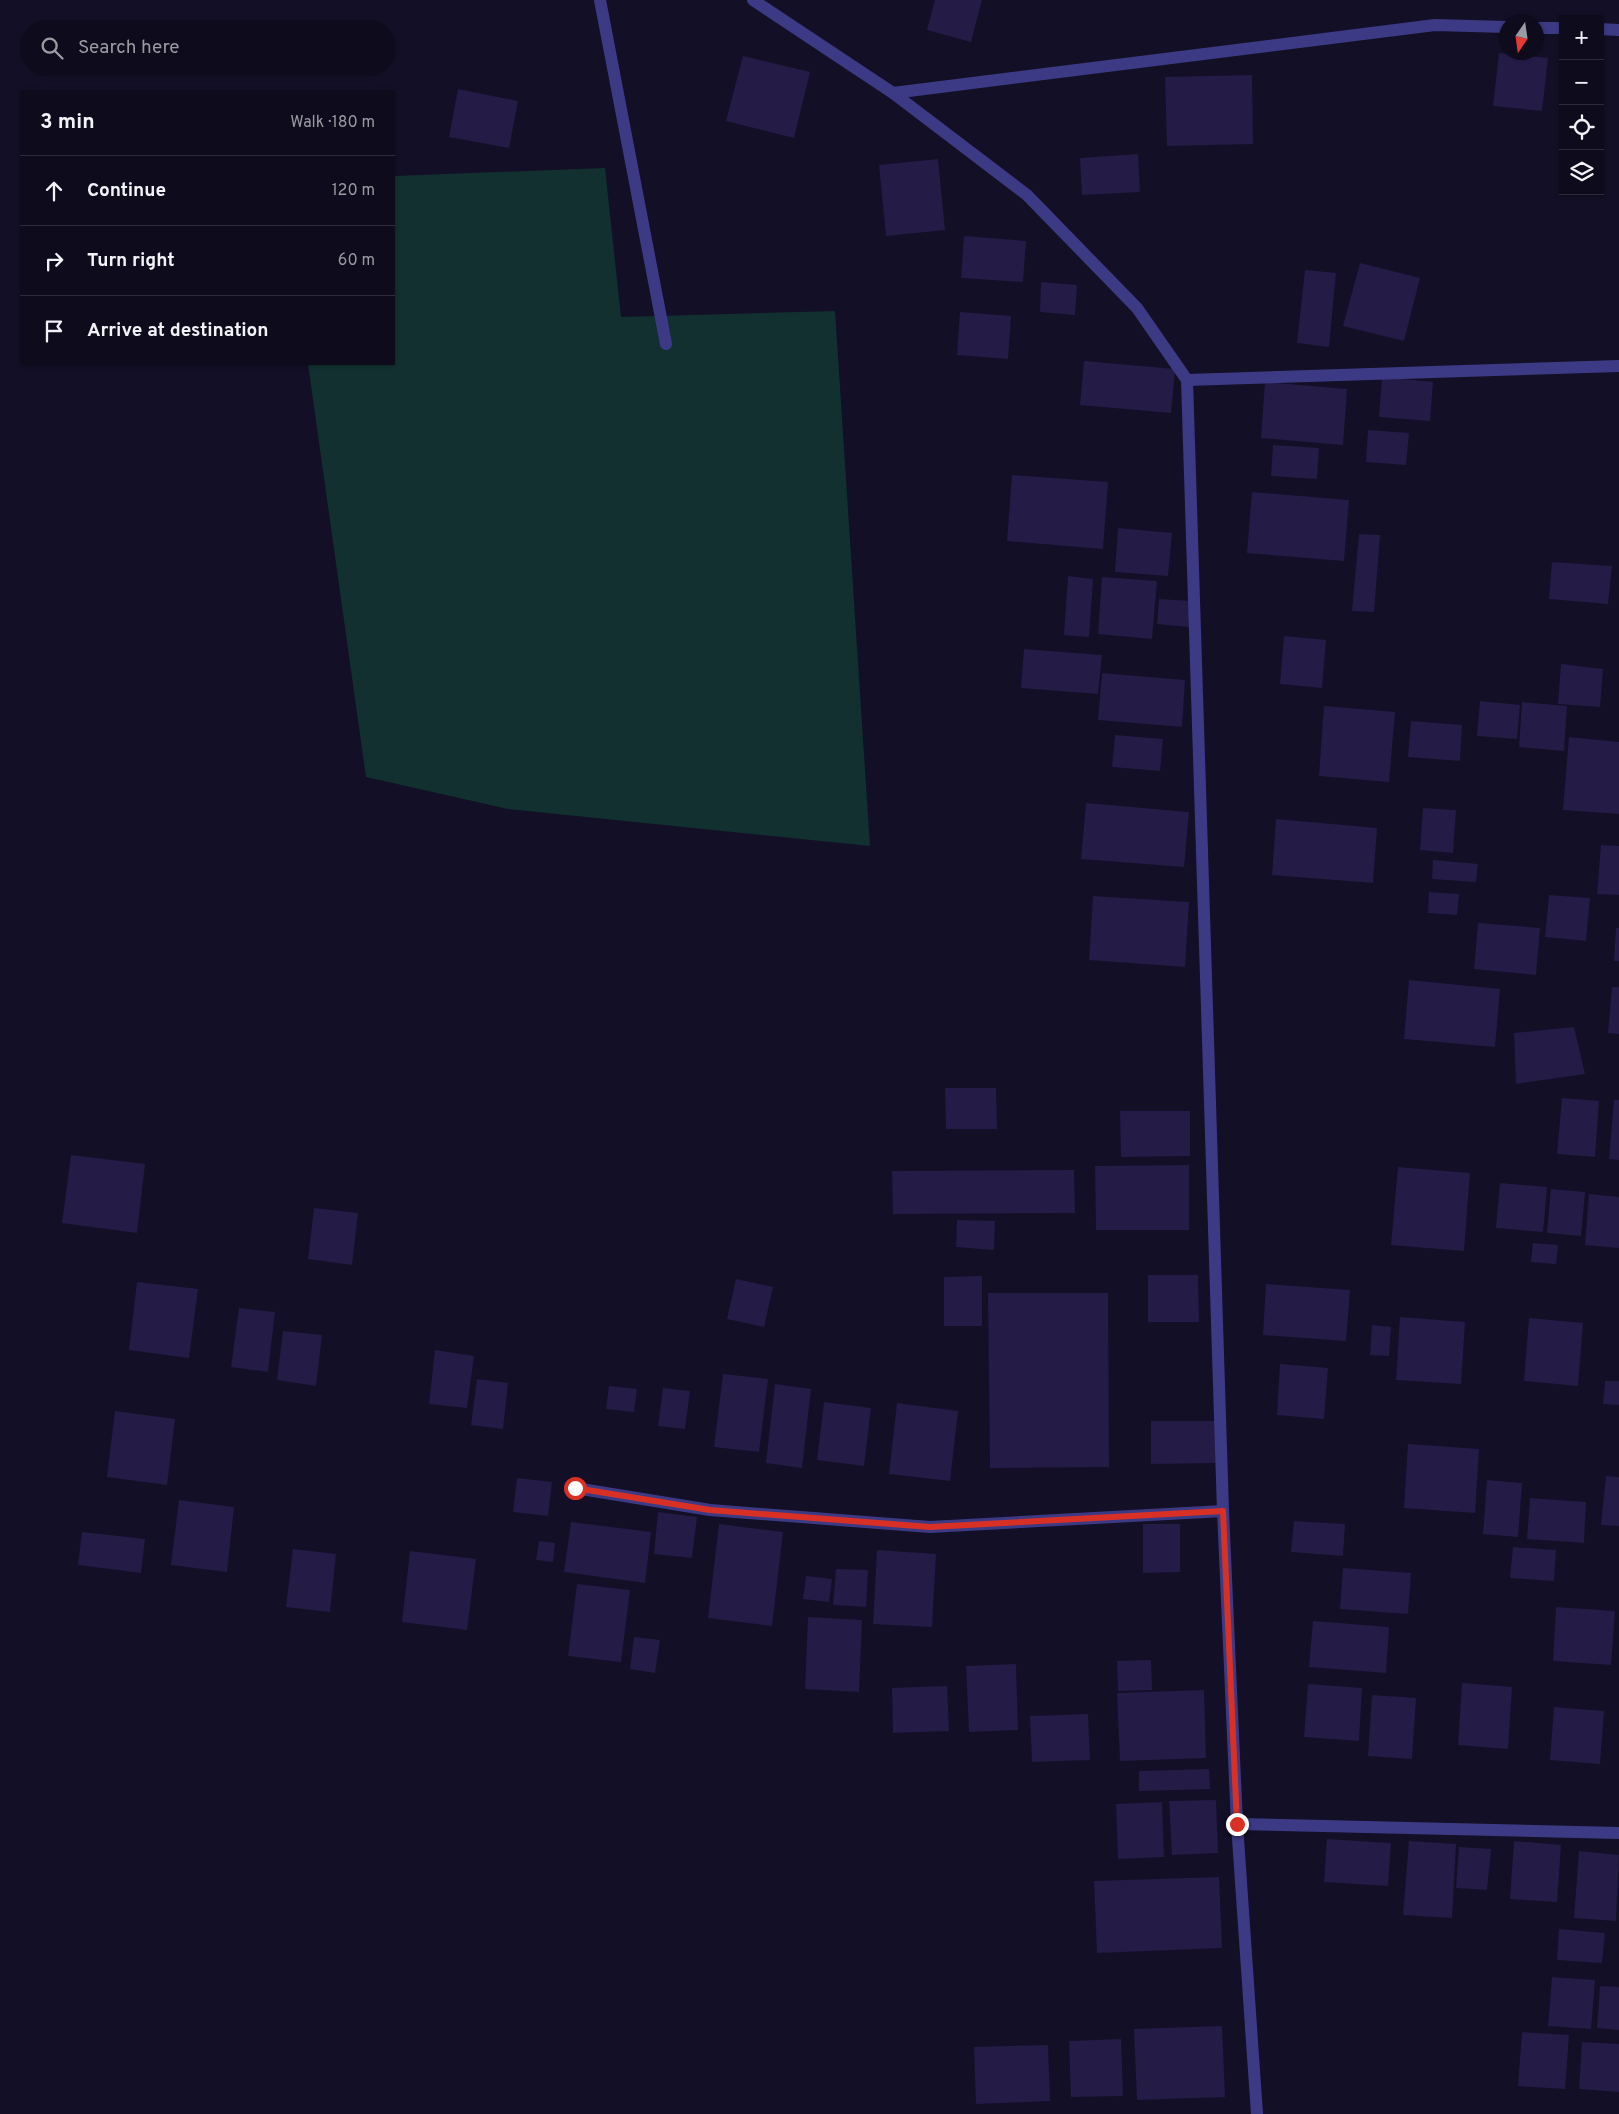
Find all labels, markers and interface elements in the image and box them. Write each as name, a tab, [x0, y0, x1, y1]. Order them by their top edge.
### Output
north arrow	[1499, 15, 1544, 60]
map controls	[1559, 15, 1604, 195]
button: +	[1559, 15, 1604, 60]
search box	[20, 20, 395, 75]
icon: search	[38, 34, 66, 62]
text: Search here	[78, 36, 180, 60]
button: −	[1559, 60, 1604, 105]
button: locate	[1559, 105, 1604, 150]
text: 3 min	[40, 109, 95, 136]
text: Walk · 180 m	[290, 113, 375, 133]
button: layers	[1559, 150, 1604, 195]
icon: ahead	[40, 177, 68, 205]
text: Continue	[87, 179, 166, 203]
text: 120 m	[332, 181, 375, 201]
icon: right	[40, 247, 68, 275]
text: Turn right	[87, 249, 175, 273]
text: 60 m	[338, 251, 375, 271]
icon: arrive	[40, 317, 68, 345]
text: Arrive at destination	[87, 319, 268, 343]
route start	[564, 1477, 587, 1500]
route end	[1226, 1813, 1249, 1836]

